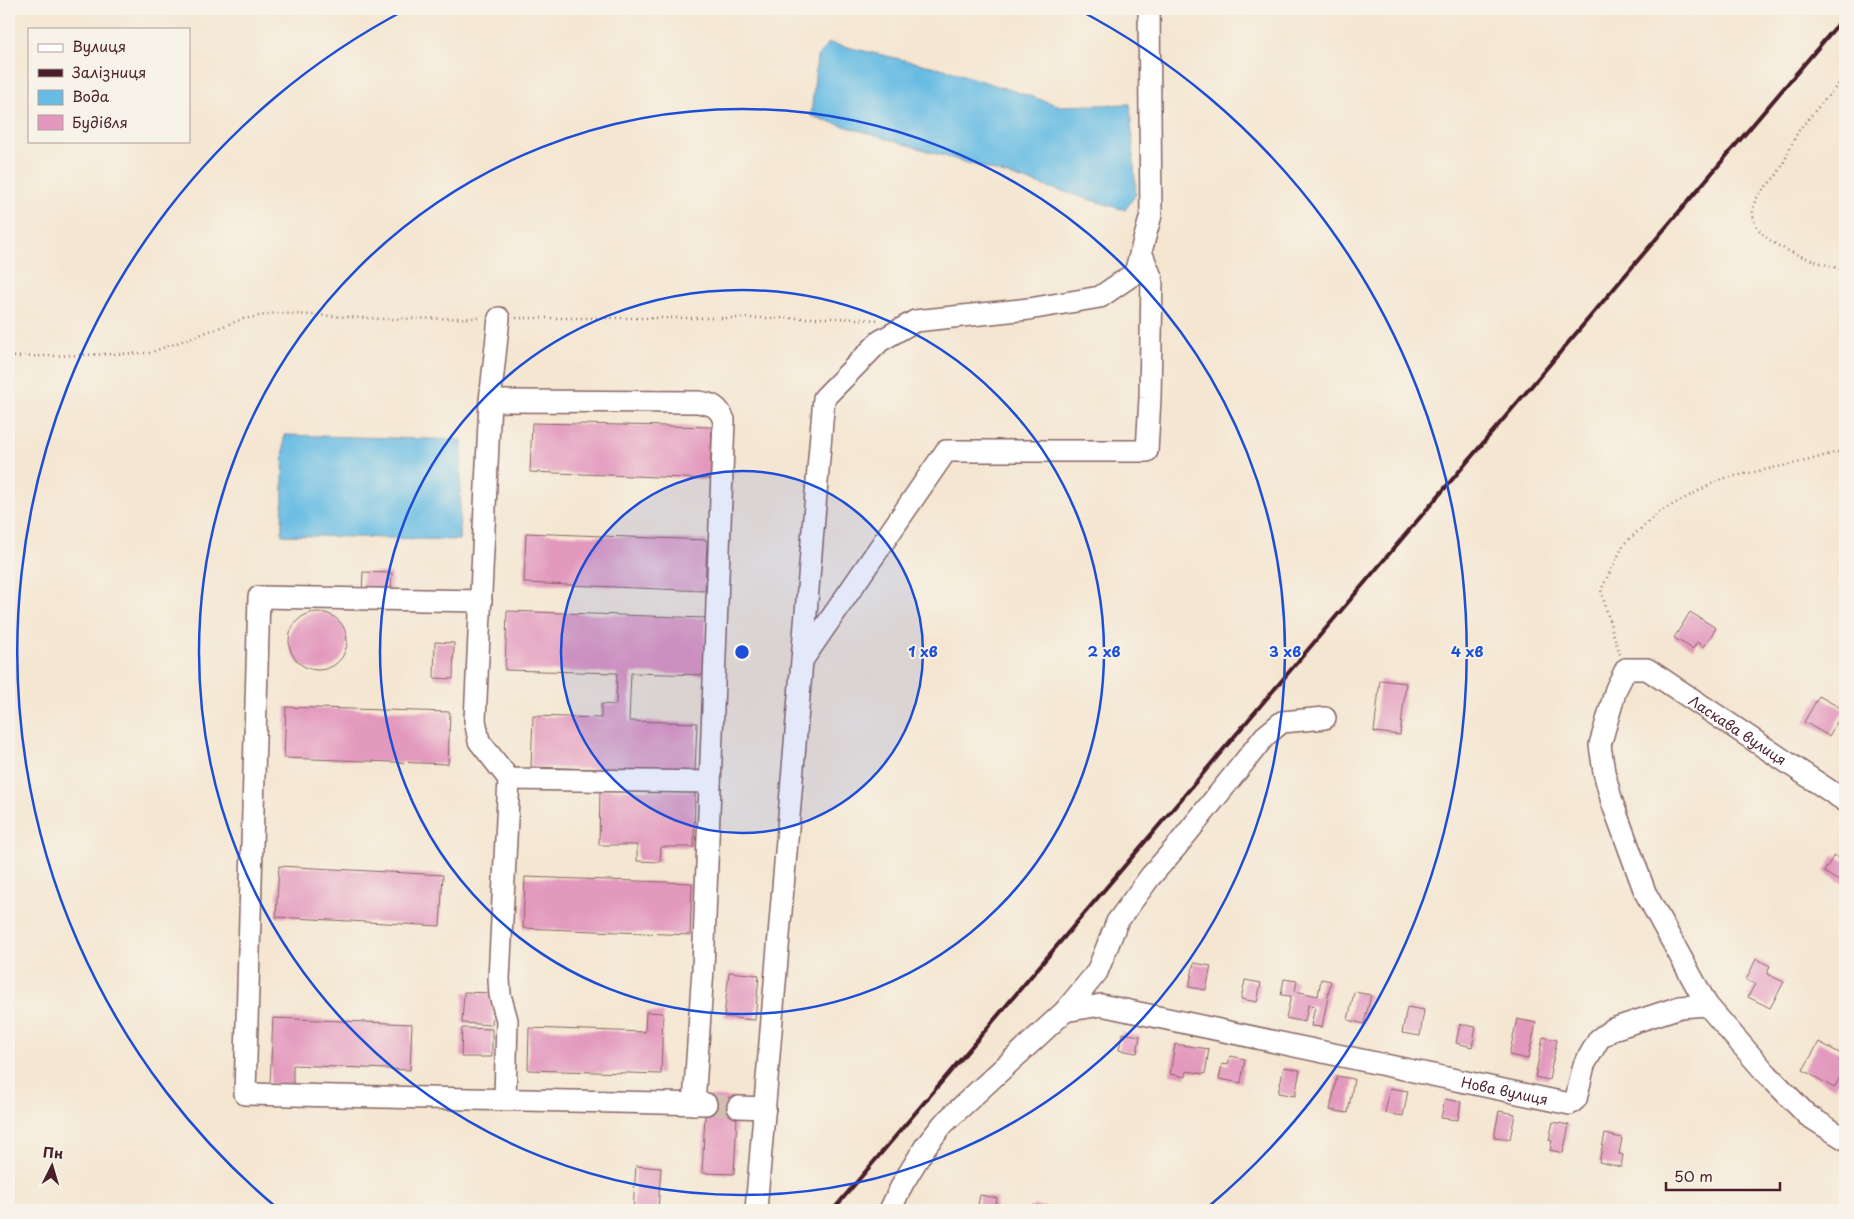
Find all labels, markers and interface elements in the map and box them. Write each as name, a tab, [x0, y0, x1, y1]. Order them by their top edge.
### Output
legend	[28, 28, 190, 142]
text: Вулиця	[72, 34, 126, 57]
text: Залізниця	[71, 60, 146, 83]
text: Вода	[72, 84, 110, 107]
text: Будівля	[72, 110, 128, 133]
text: 1 хв	[908, 639, 938, 662]
text: 2 хв	[1088, 639, 1120, 662]
text: 3 хв	[1269, 639, 1301, 662]
text: 4 хв	[1451, 639, 1483, 662]
centre of rings	[733, 643, 751, 661]
street label: Ласкава вулиця	[1685, 690, 1791, 770]
street label: Нова вулиця	[1459, 1071, 1550, 1110]
text: Пн	[42, 1141, 64, 1164]
north arrow	[28, 1142, 78, 1192]
scale bar	[1666, 1159, 1780, 1191]
text: 50 m	[1674, 1164, 1713, 1187]

